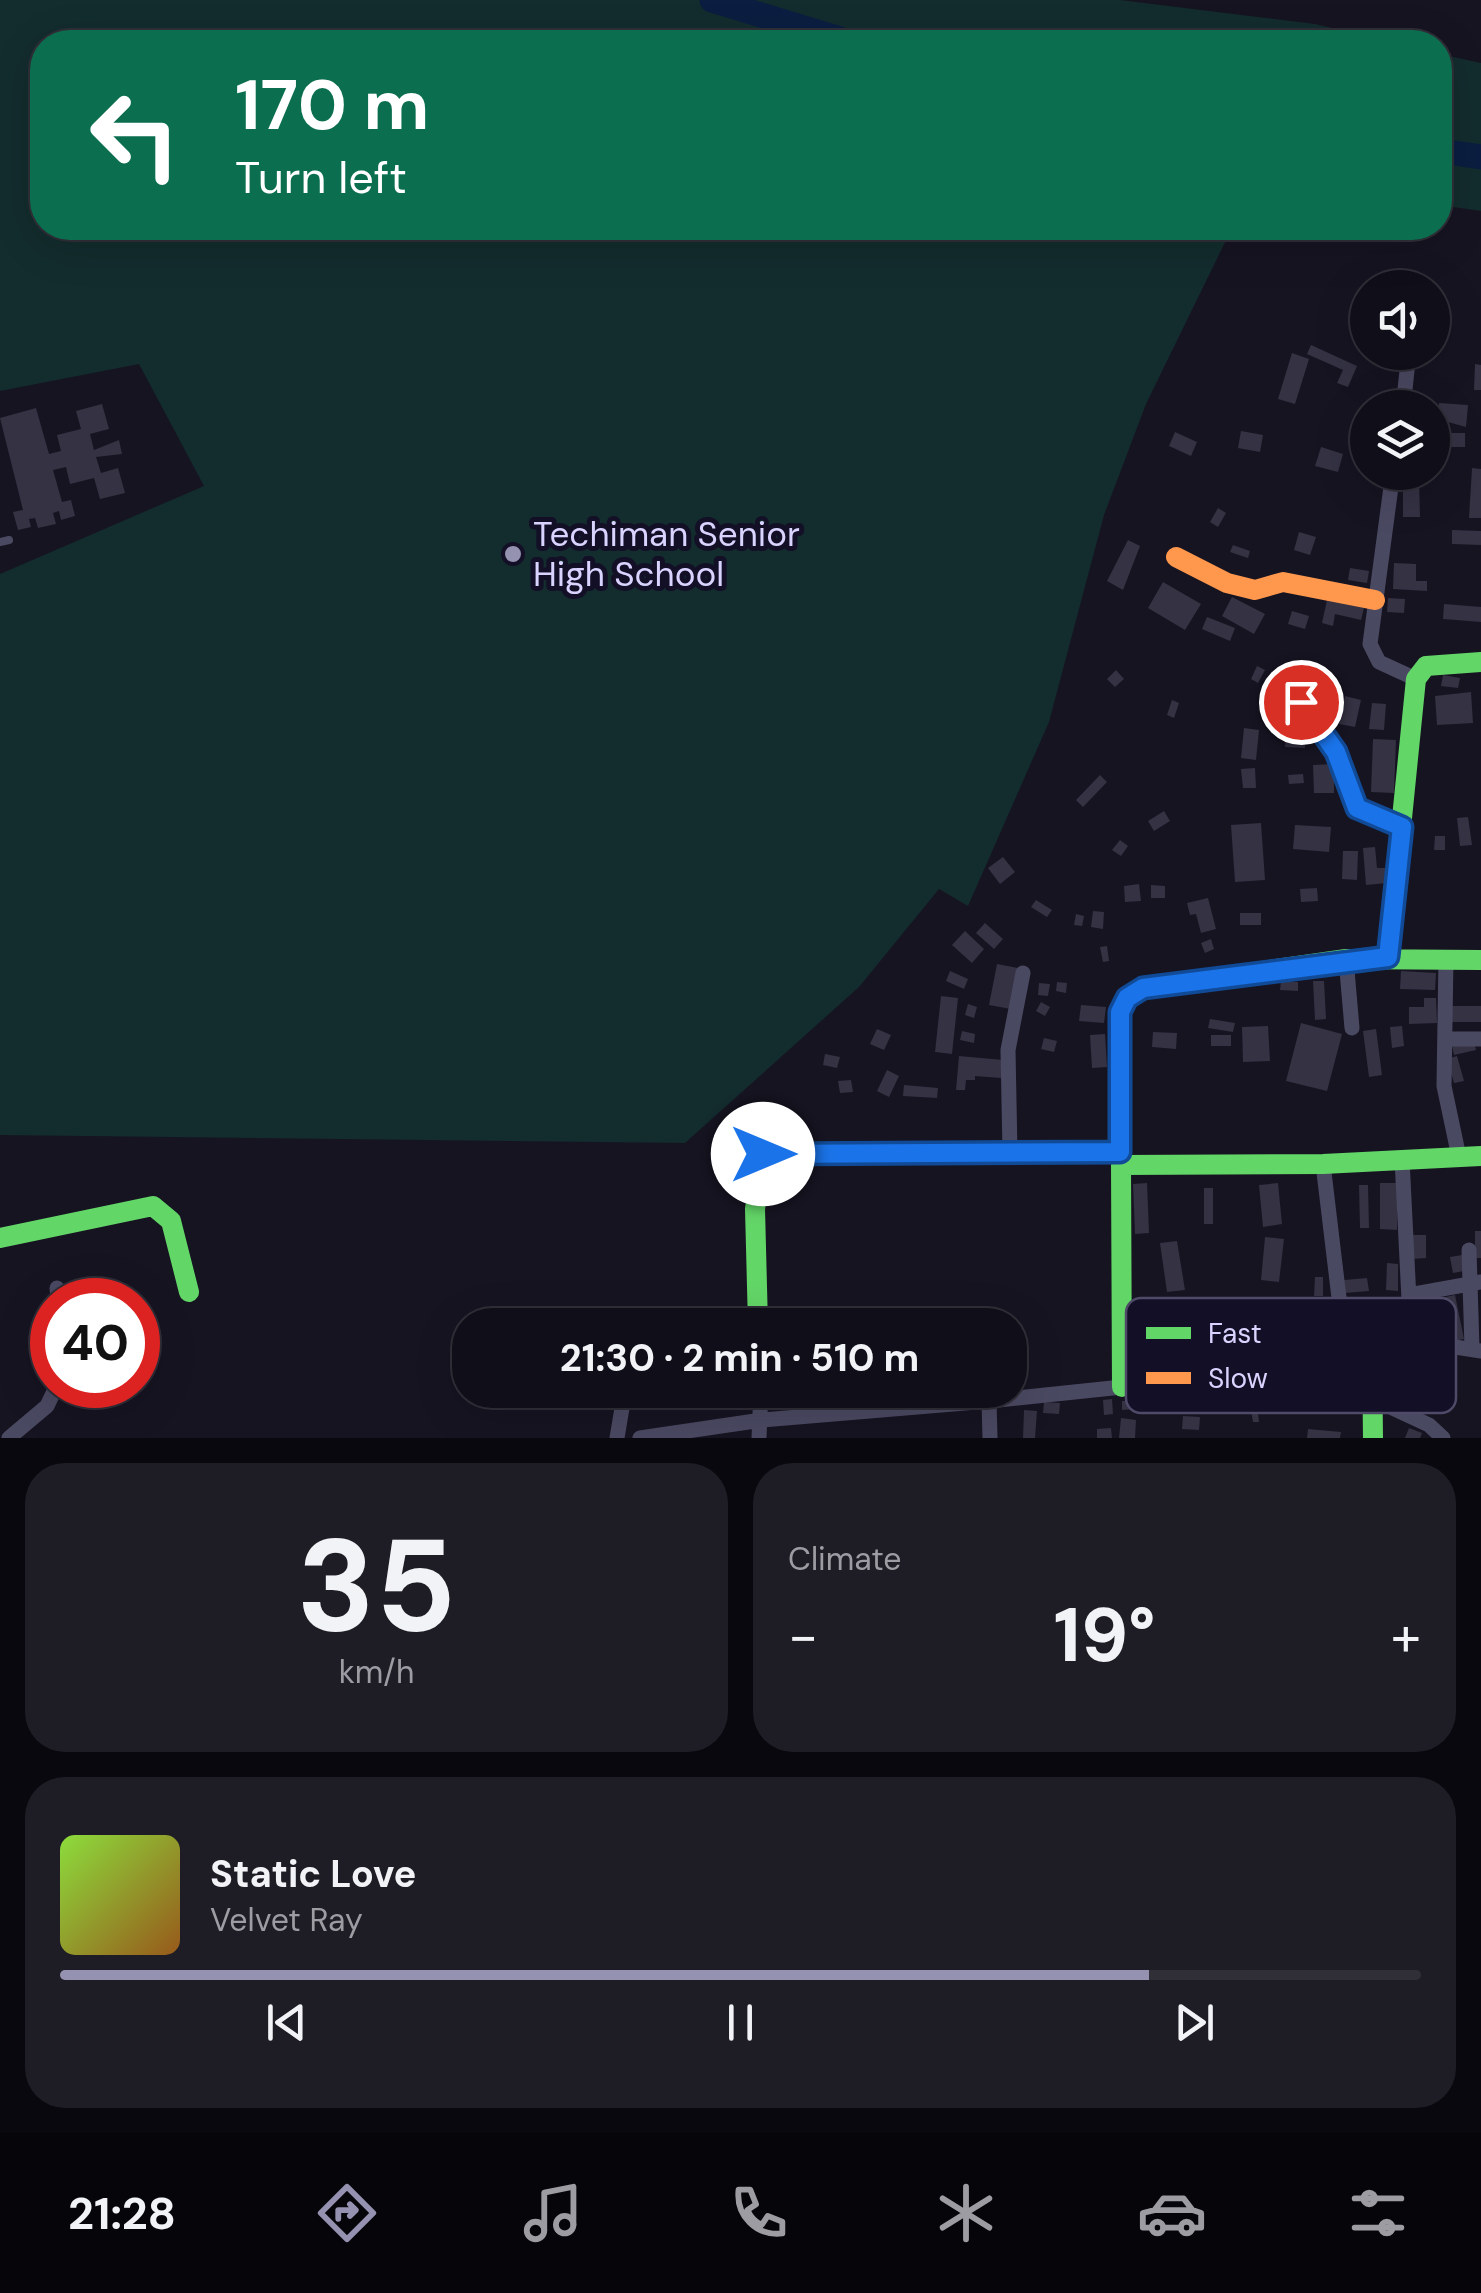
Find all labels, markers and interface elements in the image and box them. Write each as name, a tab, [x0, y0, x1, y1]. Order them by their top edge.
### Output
text: 170 m	[235, 60, 429, 151]
icon: left	[70, 70, 200, 200]
text: Turn left	[235, 148, 407, 207]
map controls	[1350, 270, 1450, 490]
button: sound	[1350, 270, 1450, 370]
button: layers	[1350, 390, 1450, 490]
place label: Techiman Senior High School	[533, 511, 800, 597]
marker: Techiman Senior High School	[502, 543, 524, 565]
pin	[1259, 660, 1344, 745]
icon: arrive	[1274, 675, 1329, 730]
position arrow	[711, 1102, 815, 1206]
speed limit sign: 40	[30, 1278, 160, 1408]
legend	[1126, 1298, 1456, 1413]
text: Fast	[1208, 1315, 1262, 1352]
text: 21:30 · 2 min · 510 m	[560, 1333, 919, 1383]
text: Slow	[1208, 1360, 1268, 1397]
text: 35	[297, 1501, 456, 1670]
text: Climate	[788, 1538, 902, 1580]
text: 19°	[1053, 1587, 1156, 1684]
text: −	[788, 1600, 818, 1672]
text: +	[1391, 1600, 1421, 1672]
text: km/h	[339, 1651, 414, 1693]
text: Static Love	[210, 1849, 416, 1899]
text: Velvet Ray	[210, 1899, 363, 1941]
icon: previous	[259, 1995, 314, 2050]
icon: pause	[713, 1995, 768, 2050]
icon: next	[1167, 1995, 1222, 2050]
icon: directions	[312, 2178, 382, 2248]
icon: music	[518, 2178, 588, 2248]
icon: phone	[724, 2178, 794, 2248]
icon: climate	[931, 2178, 1001, 2248]
icon: car	[1137, 2178, 1207, 2248]
icon: filters	[1343, 2178, 1413, 2248]
text: 21:28	[68, 2184, 176, 2243]

